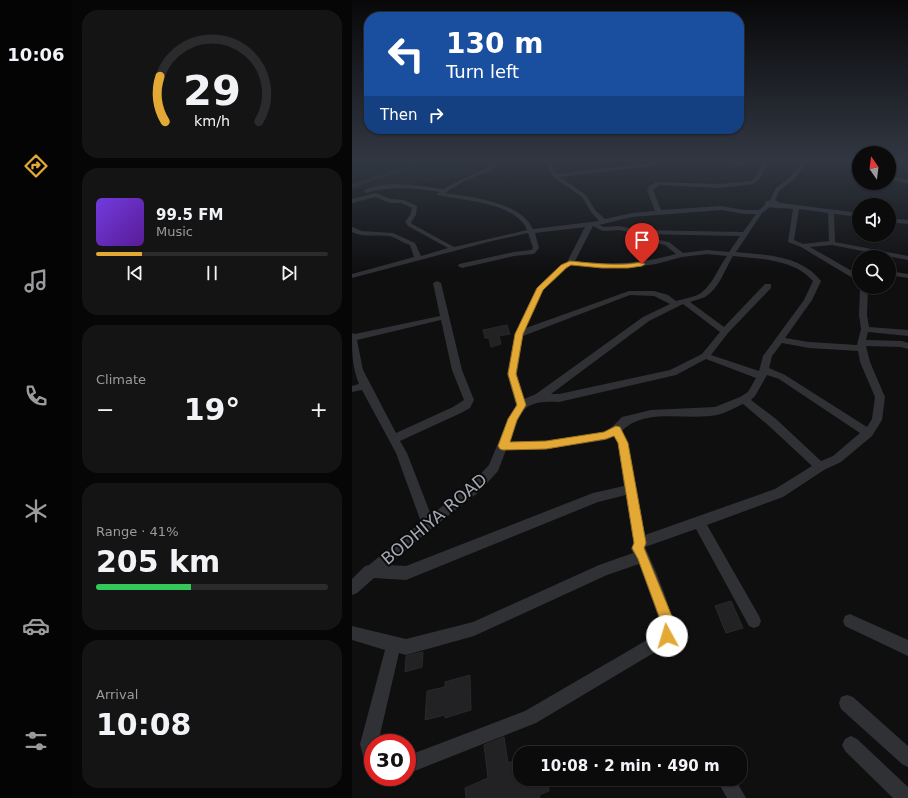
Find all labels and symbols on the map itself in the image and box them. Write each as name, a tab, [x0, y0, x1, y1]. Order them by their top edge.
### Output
north arrow	[852, 146, 896, 190]
pin	[625, 223, 659, 264]
street label: BODHIYA ROAD	[377, 469, 491, 569]
position arrow	[646, 615, 688, 657]
speed limit sign: 30	[364, 734, 416, 786]

